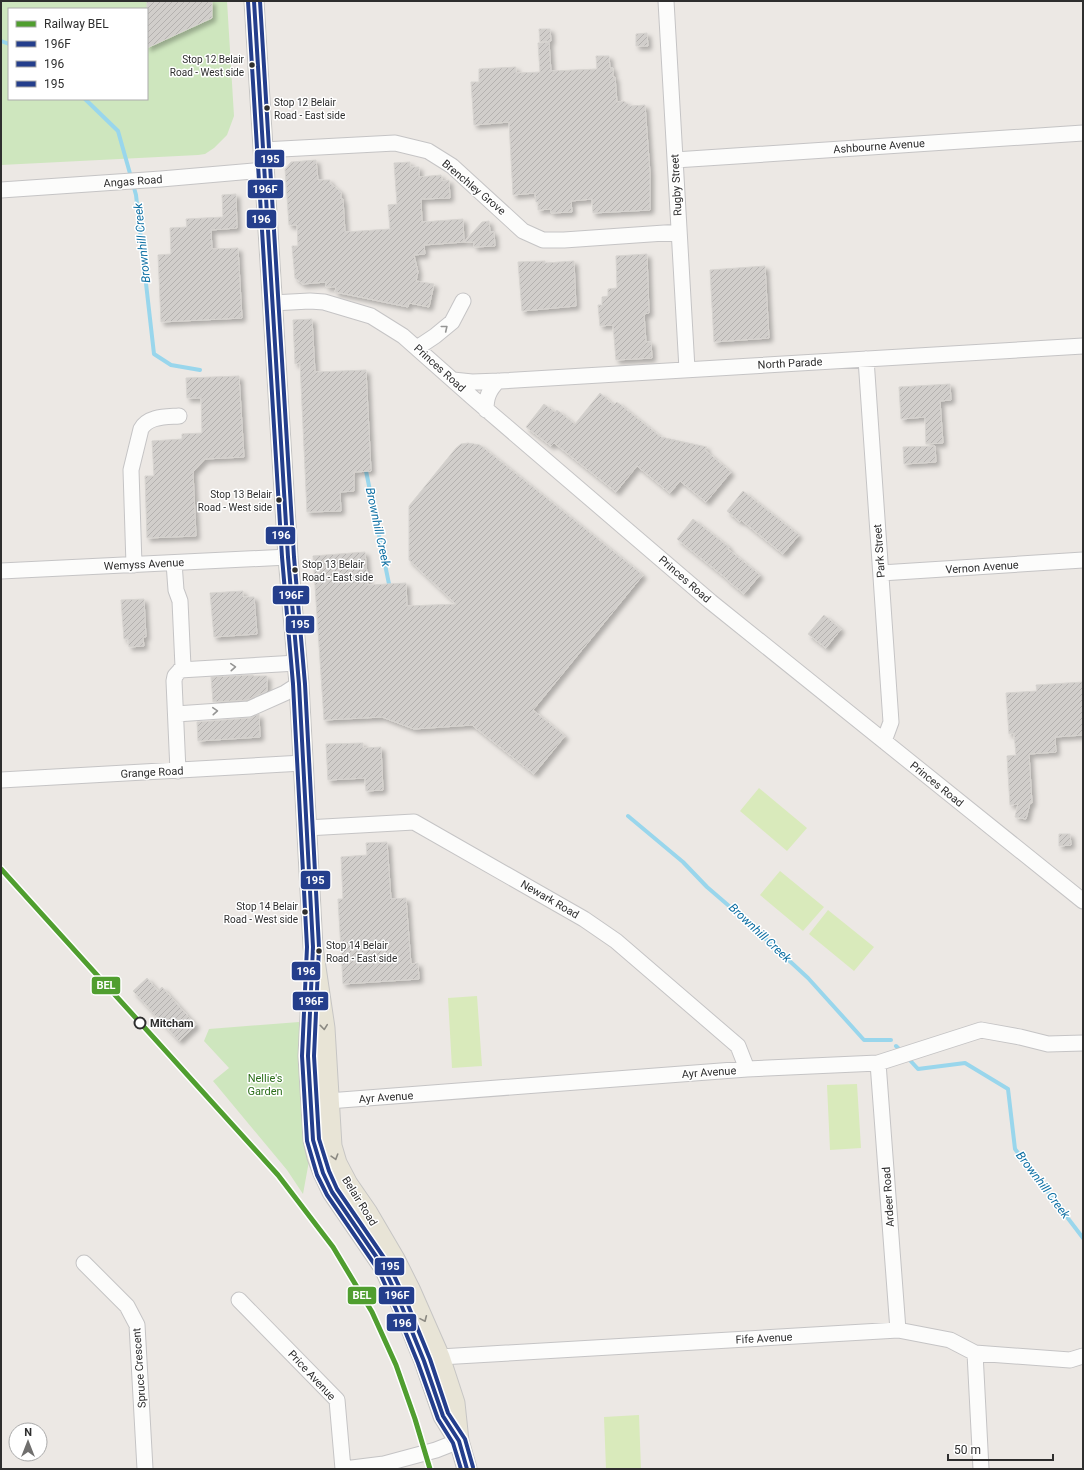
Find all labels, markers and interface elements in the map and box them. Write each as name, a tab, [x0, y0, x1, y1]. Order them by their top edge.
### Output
legend	[8, 8, 148, 100]
text: Railway BEL	[44, 17, 109, 31]
text: 196F	[44, 37, 71, 51]
place label: Stop 12 Belair Road - West side	[170, 54, 245, 78]
text: 196	[44, 57, 64, 71]
marker: Stop 12 Belair Road - West side	[247, 60, 257, 70]
text: 195	[44, 77, 64, 91]
place label: Stop 12 Belair Road - East side	[274, 97, 345, 121]
marker: Stop 12 Belair Road - East side	[262, 103, 272, 113]
street label: Ashbourne Avenue	[833, 137, 925, 156]
line badge: 195	[254, 149, 285, 168]
text: 195	[261, 153, 279, 166]
street label: Rugby Street	[668, 153, 685, 216]
street label: Brenchley Grove	[439, 157, 508, 218]
street label: Angas Road	[103, 173, 163, 190]
line badge: 196F	[247, 179, 284, 199]
text: 196F	[253, 183, 277, 196]
water label: Brownhill Creek	[131, 201, 153, 284]
line badge: 196	[246, 209, 277, 229]
text: 196	[252, 213, 270, 226]
one-way arrow	[440, 326, 447, 333]
street label: Princes Road	[411, 342, 468, 395]
street label: North Parade	[757, 355, 823, 372]
water label: Brownhill Creek	[363, 486, 393, 569]
place label: Stop 13 Belair Road - West side	[198, 489, 273, 513]
marker: Stop 13 Belair Road - West side	[274, 495, 284, 505]
street label: Park Street	[871, 523, 888, 578]
line badge: 196	[265, 526, 296, 545]
text: 196	[272, 529, 290, 542]
street label: Princes Road	[656, 553, 713, 605]
street label: Wemyss Avenue	[104, 556, 185, 573]
street label: Vernon Avenue	[945, 558, 1019, 577]
place label: Stop 13 Belair Road - East side	[302, 559, 373, 583]
marker: Stop 13 Belair Road - East side	[290, 565, 300, 575]
line badge: 196F	[272, 585, 310, 605]
text: 196F	[279, 589, 303, 602]
line badge: 195	[285, 615, 315, 634]
text: 195	[291, 618, 309, 631]
one-way arrow	[230, 662, 236, 671]
one-way arrow	[212, 707, 218, 716]
street label: Princes Road	[907, 759, 966, 810]
street label: Grange Road	[120, 764, 184, 781]
line badge: 195	[300, 870, 331, 890]
text: 195	[306, 874, 324, 887]
street label: Newark Road	[518, 878, 581, 921]
water label: Brownhill Creek	[726, 900, 795, 966]
place label: Stop 14 Belair Road - West side	[224, 901, 299, 925]
marker: Stop 14 Belair Road - West side	[300, 907, 310, 917]
place label: Stop 14 Belair Road - East side	[326, 940, 397, 964]
marker: Stop 14 Belair Road - East side	[314, 946, 324, 956]
line badge: 196	[291, 961, 321, 981]
text: 196	[297, 965, 315, 978]
line badge: BEL	[91, 976, 121, 995]
text: BEL	[96, 979, 116, 992]
line badge: 196F	[292, 991, 329, 1011]
text: 196F	[299, 995, 323, 1008]
marker: Mitcham	[133, 1016, 147, 1030]
place label: Mitcham	[150, 1017, 194, 1030]
one-way arrow	[319, 1024, 328, 1030]
street label: Ayr Avenue	[681, 1064, 737, 1081]
park label: Nellie's Garden	[247, 1072, 283, 1098]
street label: Ayr Avenue	[358, 1089, 414, 1106]
water label: Brownhill Creek	[1013, 1149, 1073, 1222]
one-way arrow	[330, 1153, 339, 1160]
street label: Ardeer Road	[880, 1166, 897, 1228]
street label: Belair Road	[339, 1174, 380, 1228]
line badge: 195	[374, 1257, 405, 1276]
text: 195	[381, 1260, 399, 1273]
line badge: BEL	[347, 1286, 377, 1305]
line badge: 196F	[378, 1286, 415, 1305]
text: BEL	[352, 1289, 372, 1302]
text: 196F	[385, 1289, 409, 1302]
line badge: 196	[386, 1313, 417, 1332]
one-way arrow	[419, 1316, 427, 1323]
text: 196	[393, 1317, 411, 1330]
street label: Spruce Crescent	[130, 1327, 149, 1409]
street label: Fife Avenue	[735, 1331, 793, 1346]
street label: Price Avenue	[285, 1348, 338, 1403]
north arrow	[8, 1422, 48, 1462]
text: N	[24, 1426, 32, 1439]
scale bar	[948, 1436, 1053, 1462]
text: 50 m	[954, 1443, 981, 1457]

